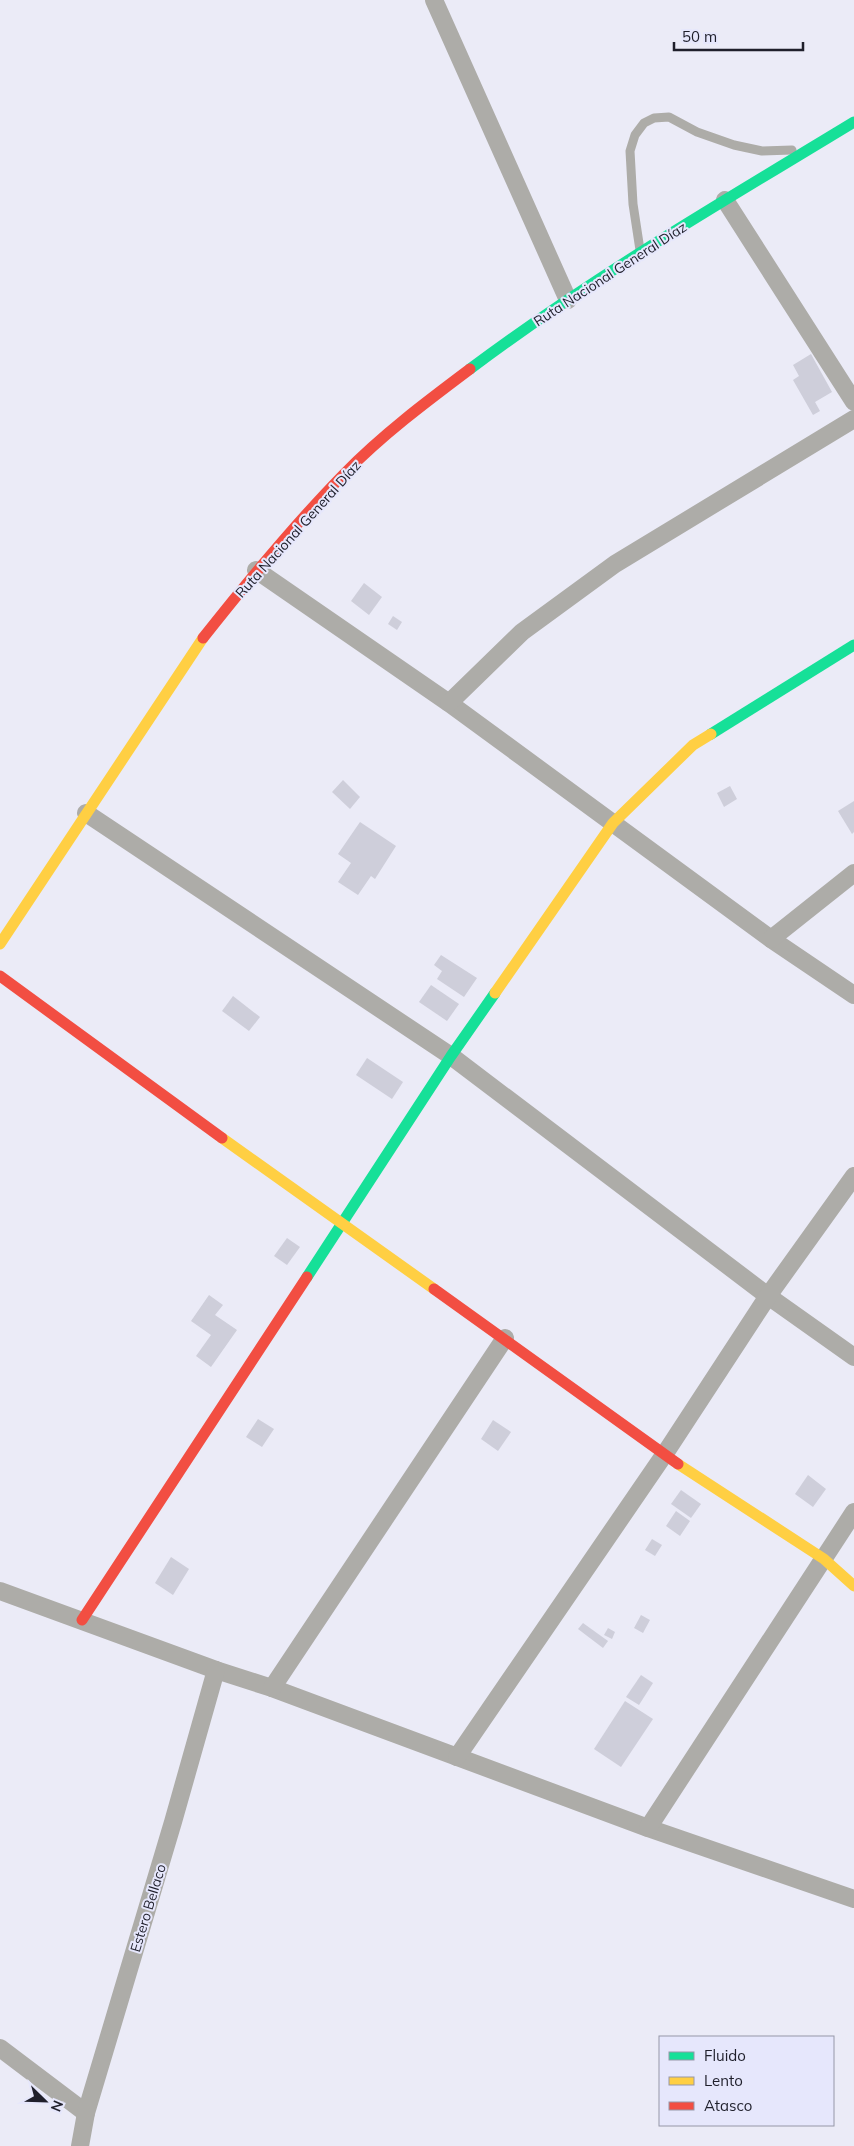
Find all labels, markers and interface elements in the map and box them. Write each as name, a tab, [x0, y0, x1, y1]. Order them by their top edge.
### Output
scale bar	[674, 20, 803, 52]
text: 50 m	[682, 27, 717, 46]
street label: Ruta Nacional General Díaz	[530, 218, 690, 330]
street label: Ruta Nacional General Díaz	[231, 456, 365, 602]
street label: Estero Bellaco	[126, 1862, 170, 1954]
legend	[659, 2036, 834, 2126]
text: Fluido	[704, 2046, 746, 2065]
text: Lento	[704, 2071, 743, 2090]
north arrow	[20, 2076, 70, 2126]
text: Atasco	[704, 2096, 752, 2115]
text: N	[47, 2098, 67, 2114]

